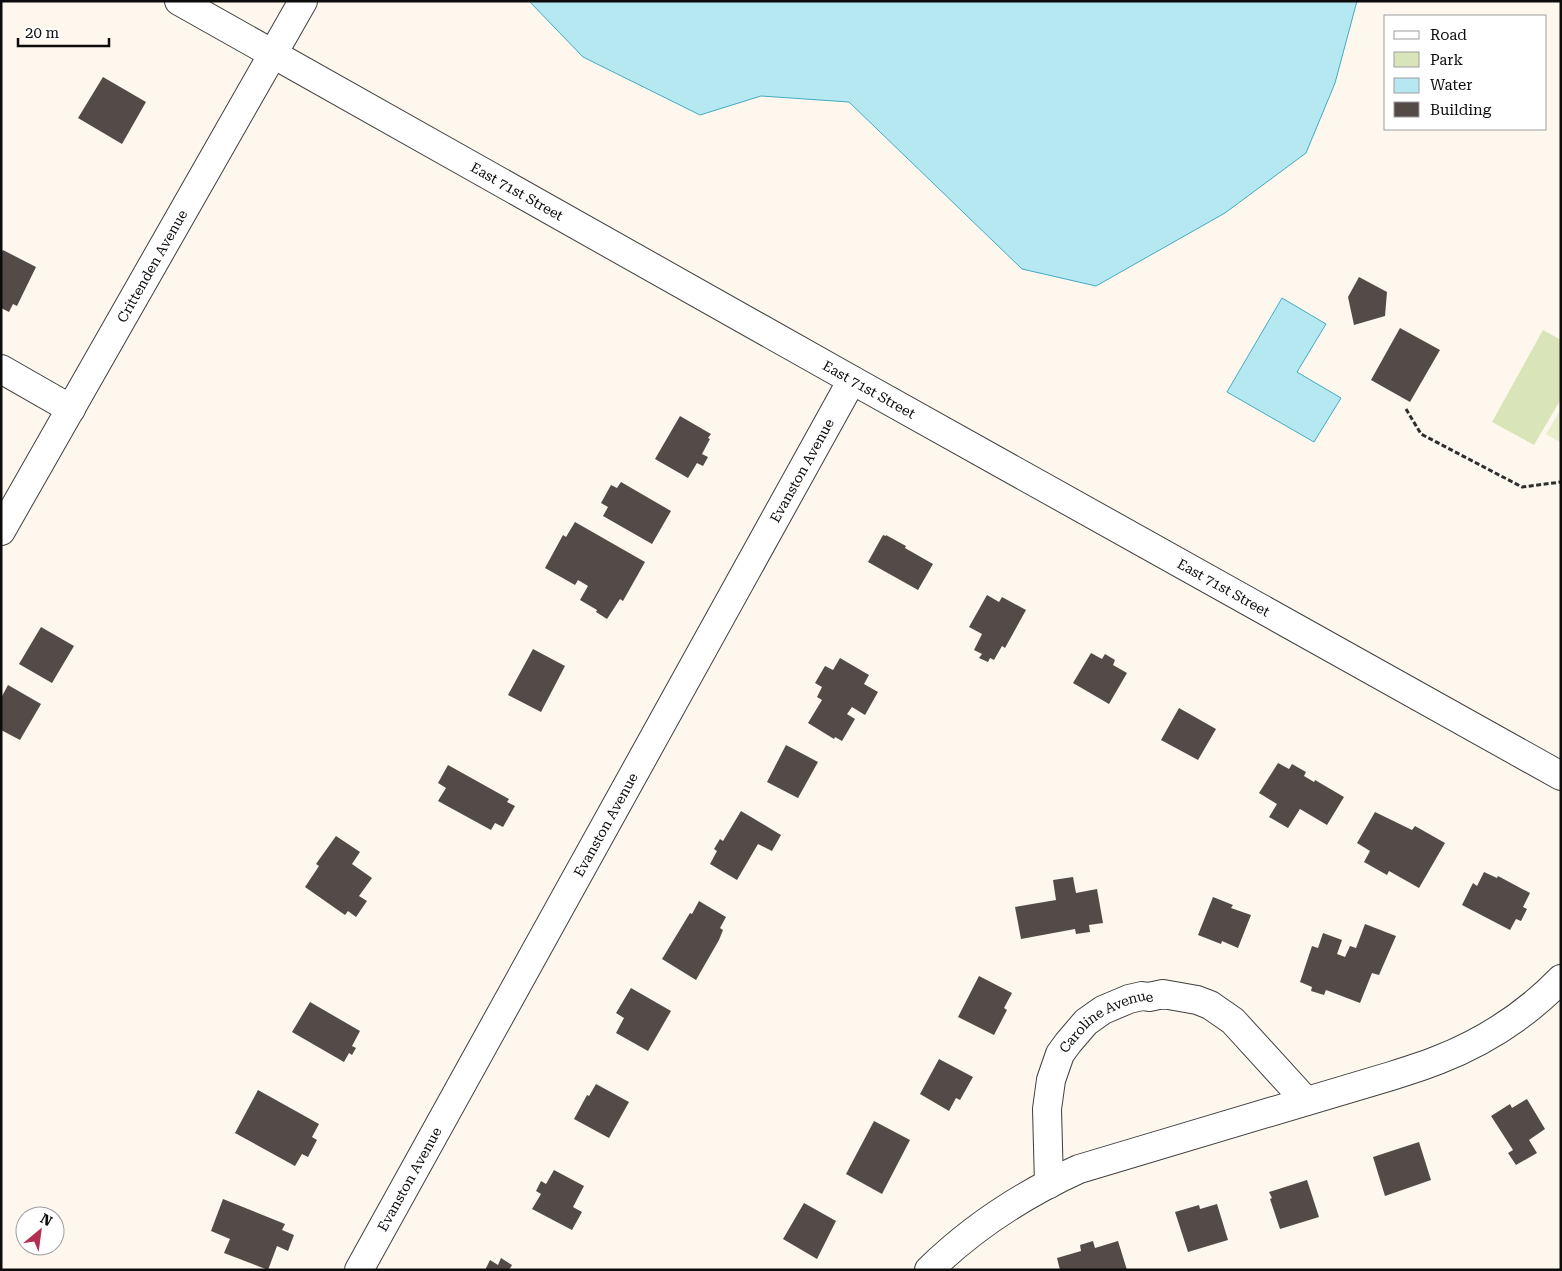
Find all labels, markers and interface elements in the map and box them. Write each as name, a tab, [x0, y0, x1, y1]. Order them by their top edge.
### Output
scale bar	[18, 15, 109, 47]
legend	[1384, 15, 1547, 130]
text: 20 m	[25, 24, 60, 42]
text: Road	[1430, 26, 1467, 44]
text: Park	[1430, 51, 1464, 69]
text: Water	[1430, 76, 1472, 94]
text: Building	[1430, 101, 1492, 119]
street label: East 71st Street	[468, 159, 566, 224]
street label: Crittenden Avenue	[114, 207, 191, 325]
street label: East 71st Street	[820, 357, 918, 422]
street label: Evanston Avenue	[767, 415, 837, 525]
street label: East 71st Street	[1175, 555, 1273, 620]
street label: Evanston Avenue	[570, 770, 641, 880]
street label: Caroline Avenue	[1056, 987, 1155, 1056]
street label: Evanston Avenue	[374, 1124, 445, 1234]
north arrow	[15, 1206, 65, 1256]
text: N	[38, 1210, 55, 1229]

